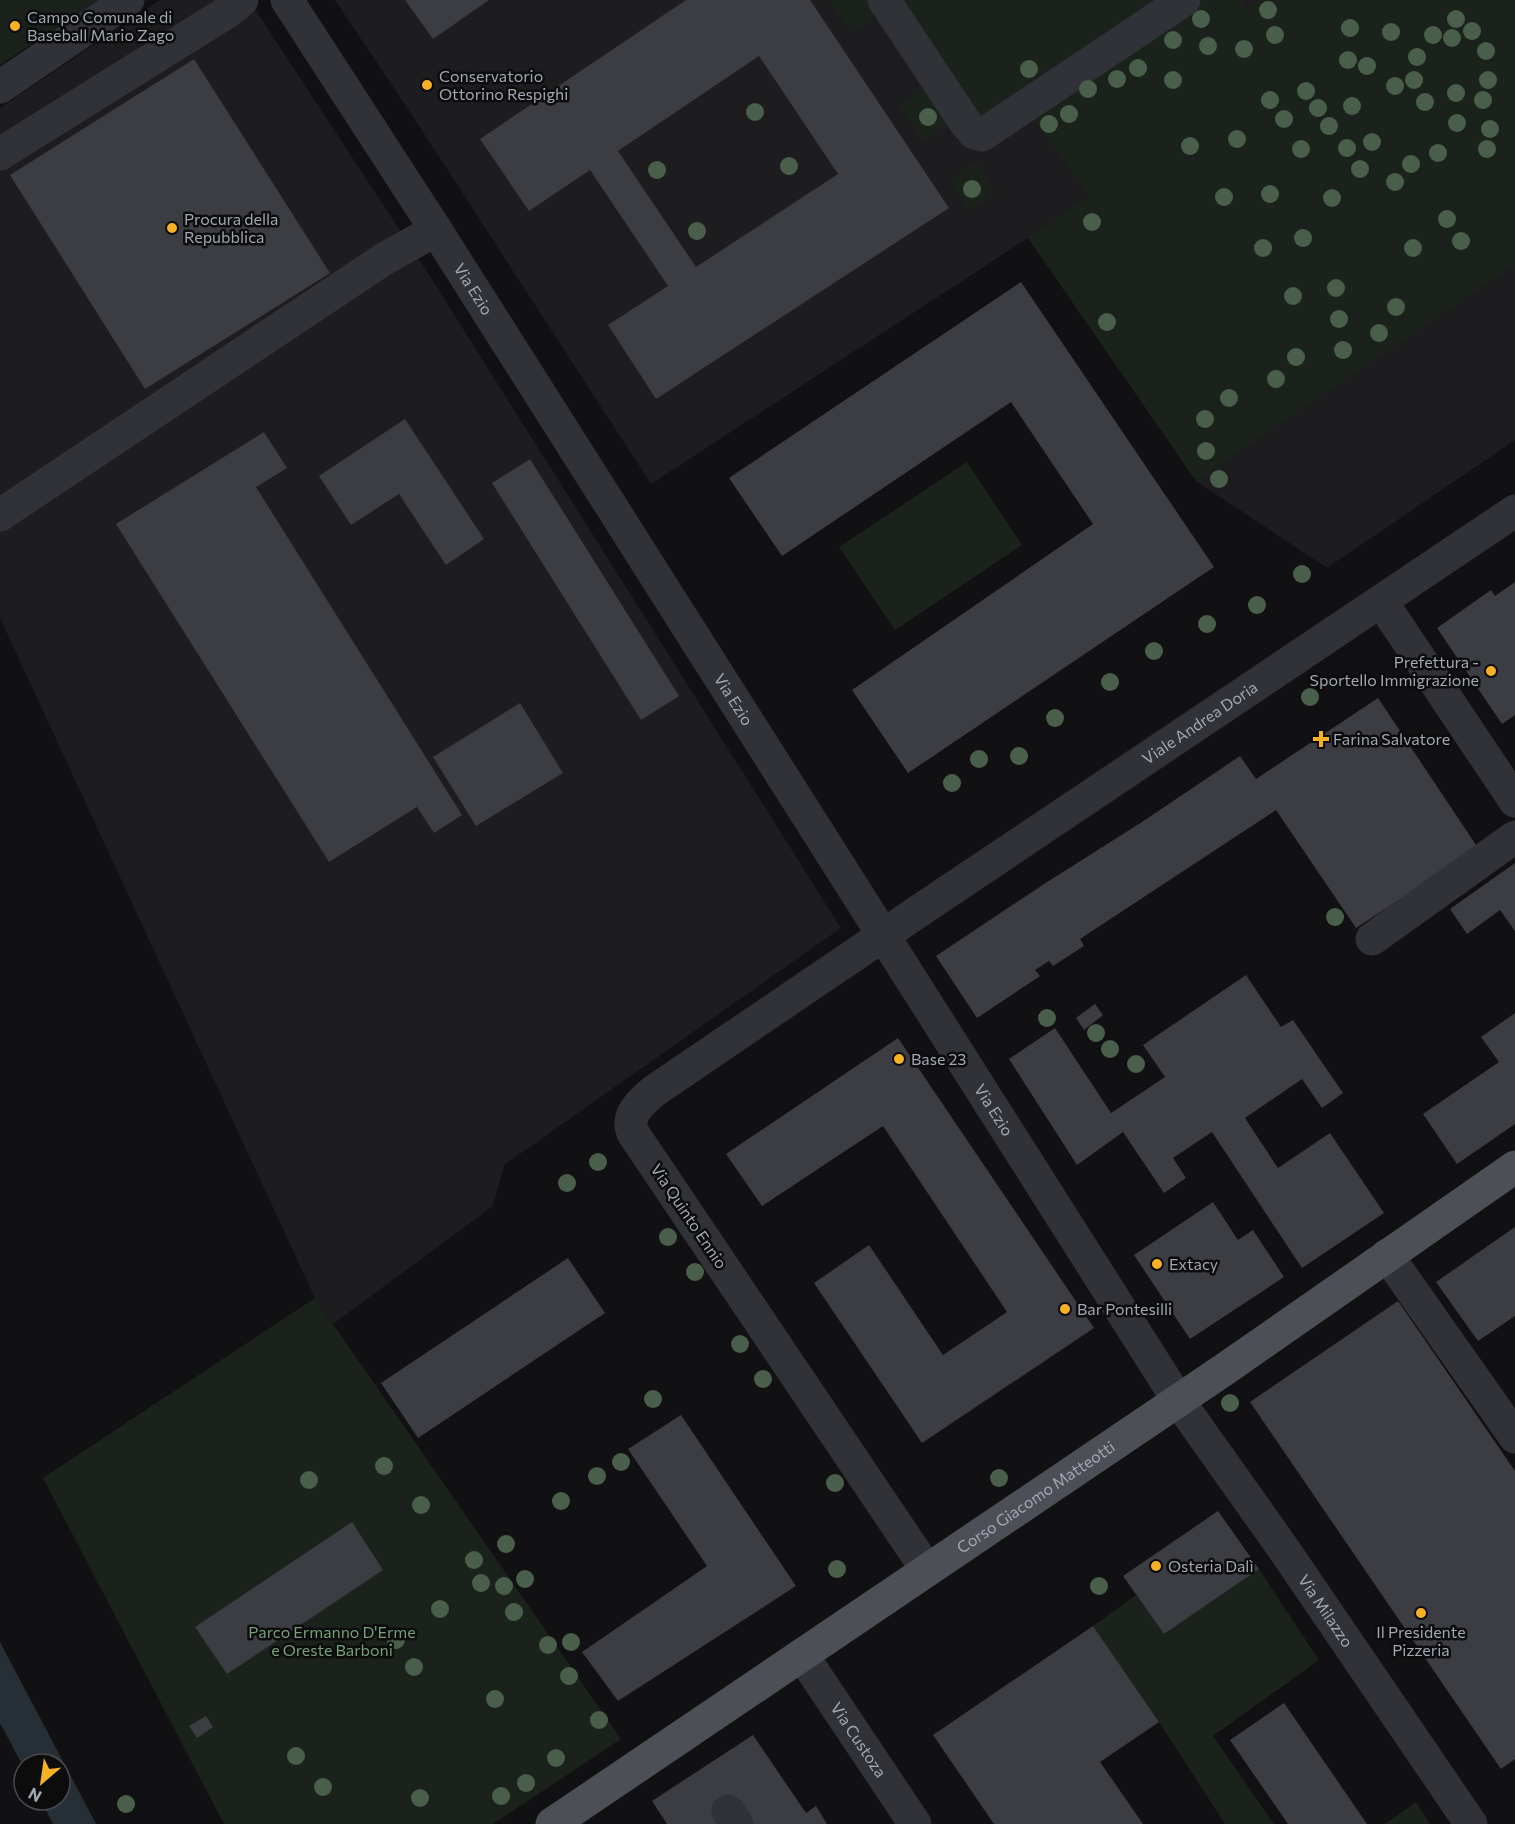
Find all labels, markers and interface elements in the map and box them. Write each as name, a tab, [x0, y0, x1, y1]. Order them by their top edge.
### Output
place label: Campo Comunale di Baseball Mario Zago	[27, 7, 174, 44]
marker: Campo Comunale di Baseball Mario Zago	[8, 19, 22, 33]
place label: Conservatorio Ottorino Respighi	[439, 66, 568, 103]
marker: Conservatorio Ottorino Respighi	[420, 78, 434, 92]
place label: Procura della Repubblica	[184, 209, 278, 246]
marker: Procura della Repubblica	[165, 221, 179, 235]
street label: Via Ezio	[450, 259, 497, 318]
place label: Prefettura - Sportello Immigrazione	[1310, 652, 1479, 689]
marker: Prefettura - Sportello Immigrazione	[1484, 664, 1498, 678]
street label: Via Ezio	[711, 670, 758, 729]
street label: Viale Andrea Doria	[1138, 677, 1261, 768]
place label: Farina Salvatore	[1333, 729, 1450, 748]
marker: Farina Salvatore	[1314, 732, 1328, 746]
place label: Base 23	[911, 1049, 966, 1068]
marker: Base 23	[892, 1052, 906, 1066]
street label: Via Ezio	[971, 1080, 1018, 1139]
street label: Via Quinto Ennio	[647, 1160, 732, 1272]
place label: Extacy	[1169, 1254, 1218, 1273]
marker: Extacy	[1150, 1257, 1164, 1271]
place label: Bar Pontesilli	[1077, 1299, 1172, 1318]
marker: Bar Pontesilli	[1058, 1302, 1072, 1316]
street label: Corso Giacomo Matteotti	[953, 1436, 1118, 1557]
place label: Osteria Dalì	[1168, 1556, 1254, 1575]
marker: Osteria Dalì	[1149, 1559, 1163, 1573]
street label: Via Milazzo	[1295, 1571, 1358, 1651]
marker: Il Presidente Pizzeria	[1414, 1606, 1428, 1620]
park label: Parco Ermanno D'Erme e Oreste Barboni	[248, 1622, 416, 1659]
place label: Il Presidente Pizzeria	[1376, 1622, 1466, 1659]
street label: Via Custoza	[827, 1698, 891, 1781]
north arrow	[12, 1752, 72, 1812]
text: N	[25, 1784, 44, 1807]

